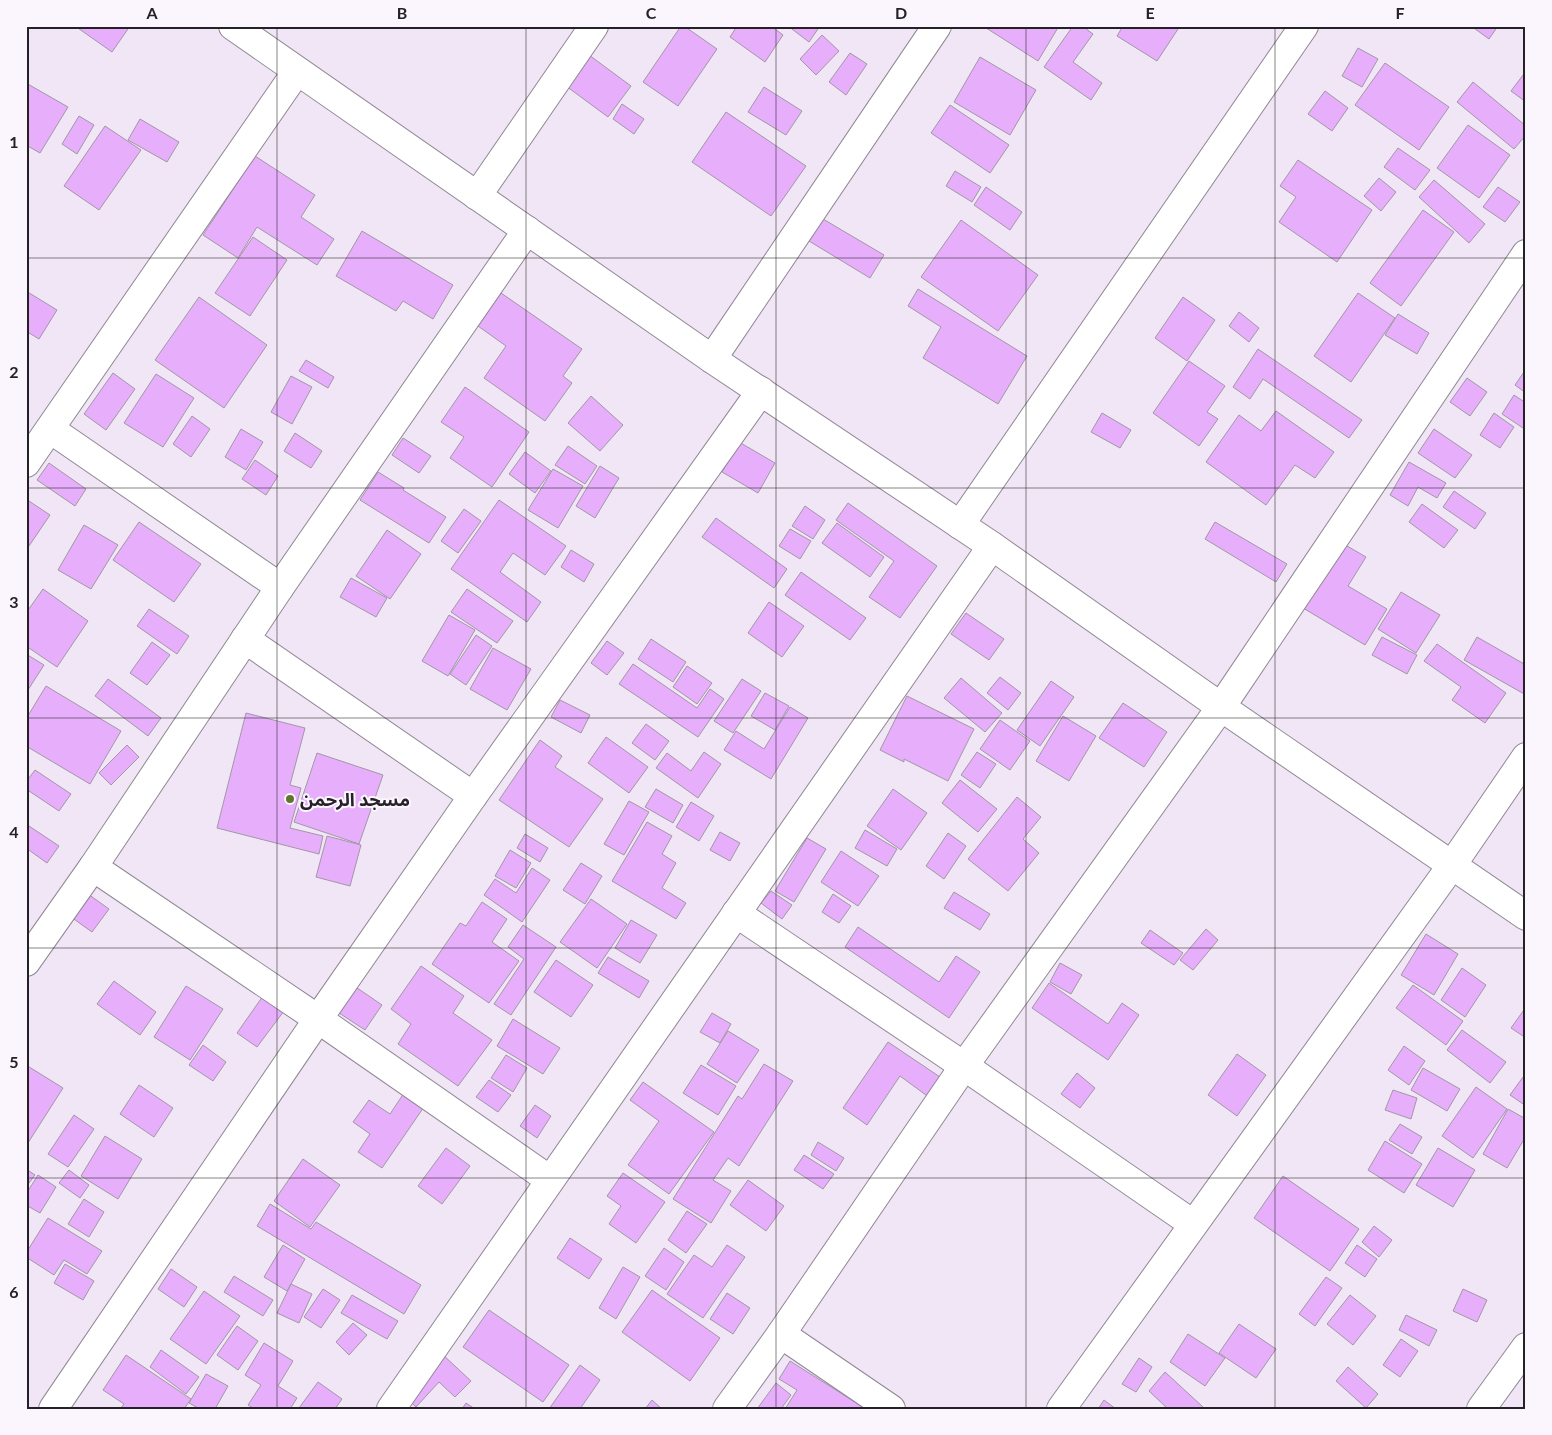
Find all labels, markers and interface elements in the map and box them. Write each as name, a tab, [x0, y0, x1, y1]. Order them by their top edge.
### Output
text: A	[145, 3, 158, 22]
text: B	[397, 3, 407, 22]
text: C	[646, 3, 657, 22]
text: D	[895, 3, 907, 22]
text: E	[1145, 3, 1155, 22]
text: F	[1395, 3, 1405, 22]
text: 1	[9, 132, 19, 151]
text: 2	[9, 362, 19, 381]
text: 3	[9, 592, 19, 611]
place label: مسجد الرحمن	[300, 788, 410, 811]
marker: مسجد الرحمن	[284, 793, 296, 805]
text: 4	[9, 822, 19, 841]
text: 5	[9, 1052, 19, 1071]
text: 6	[9, 1282, 19, 1301]

